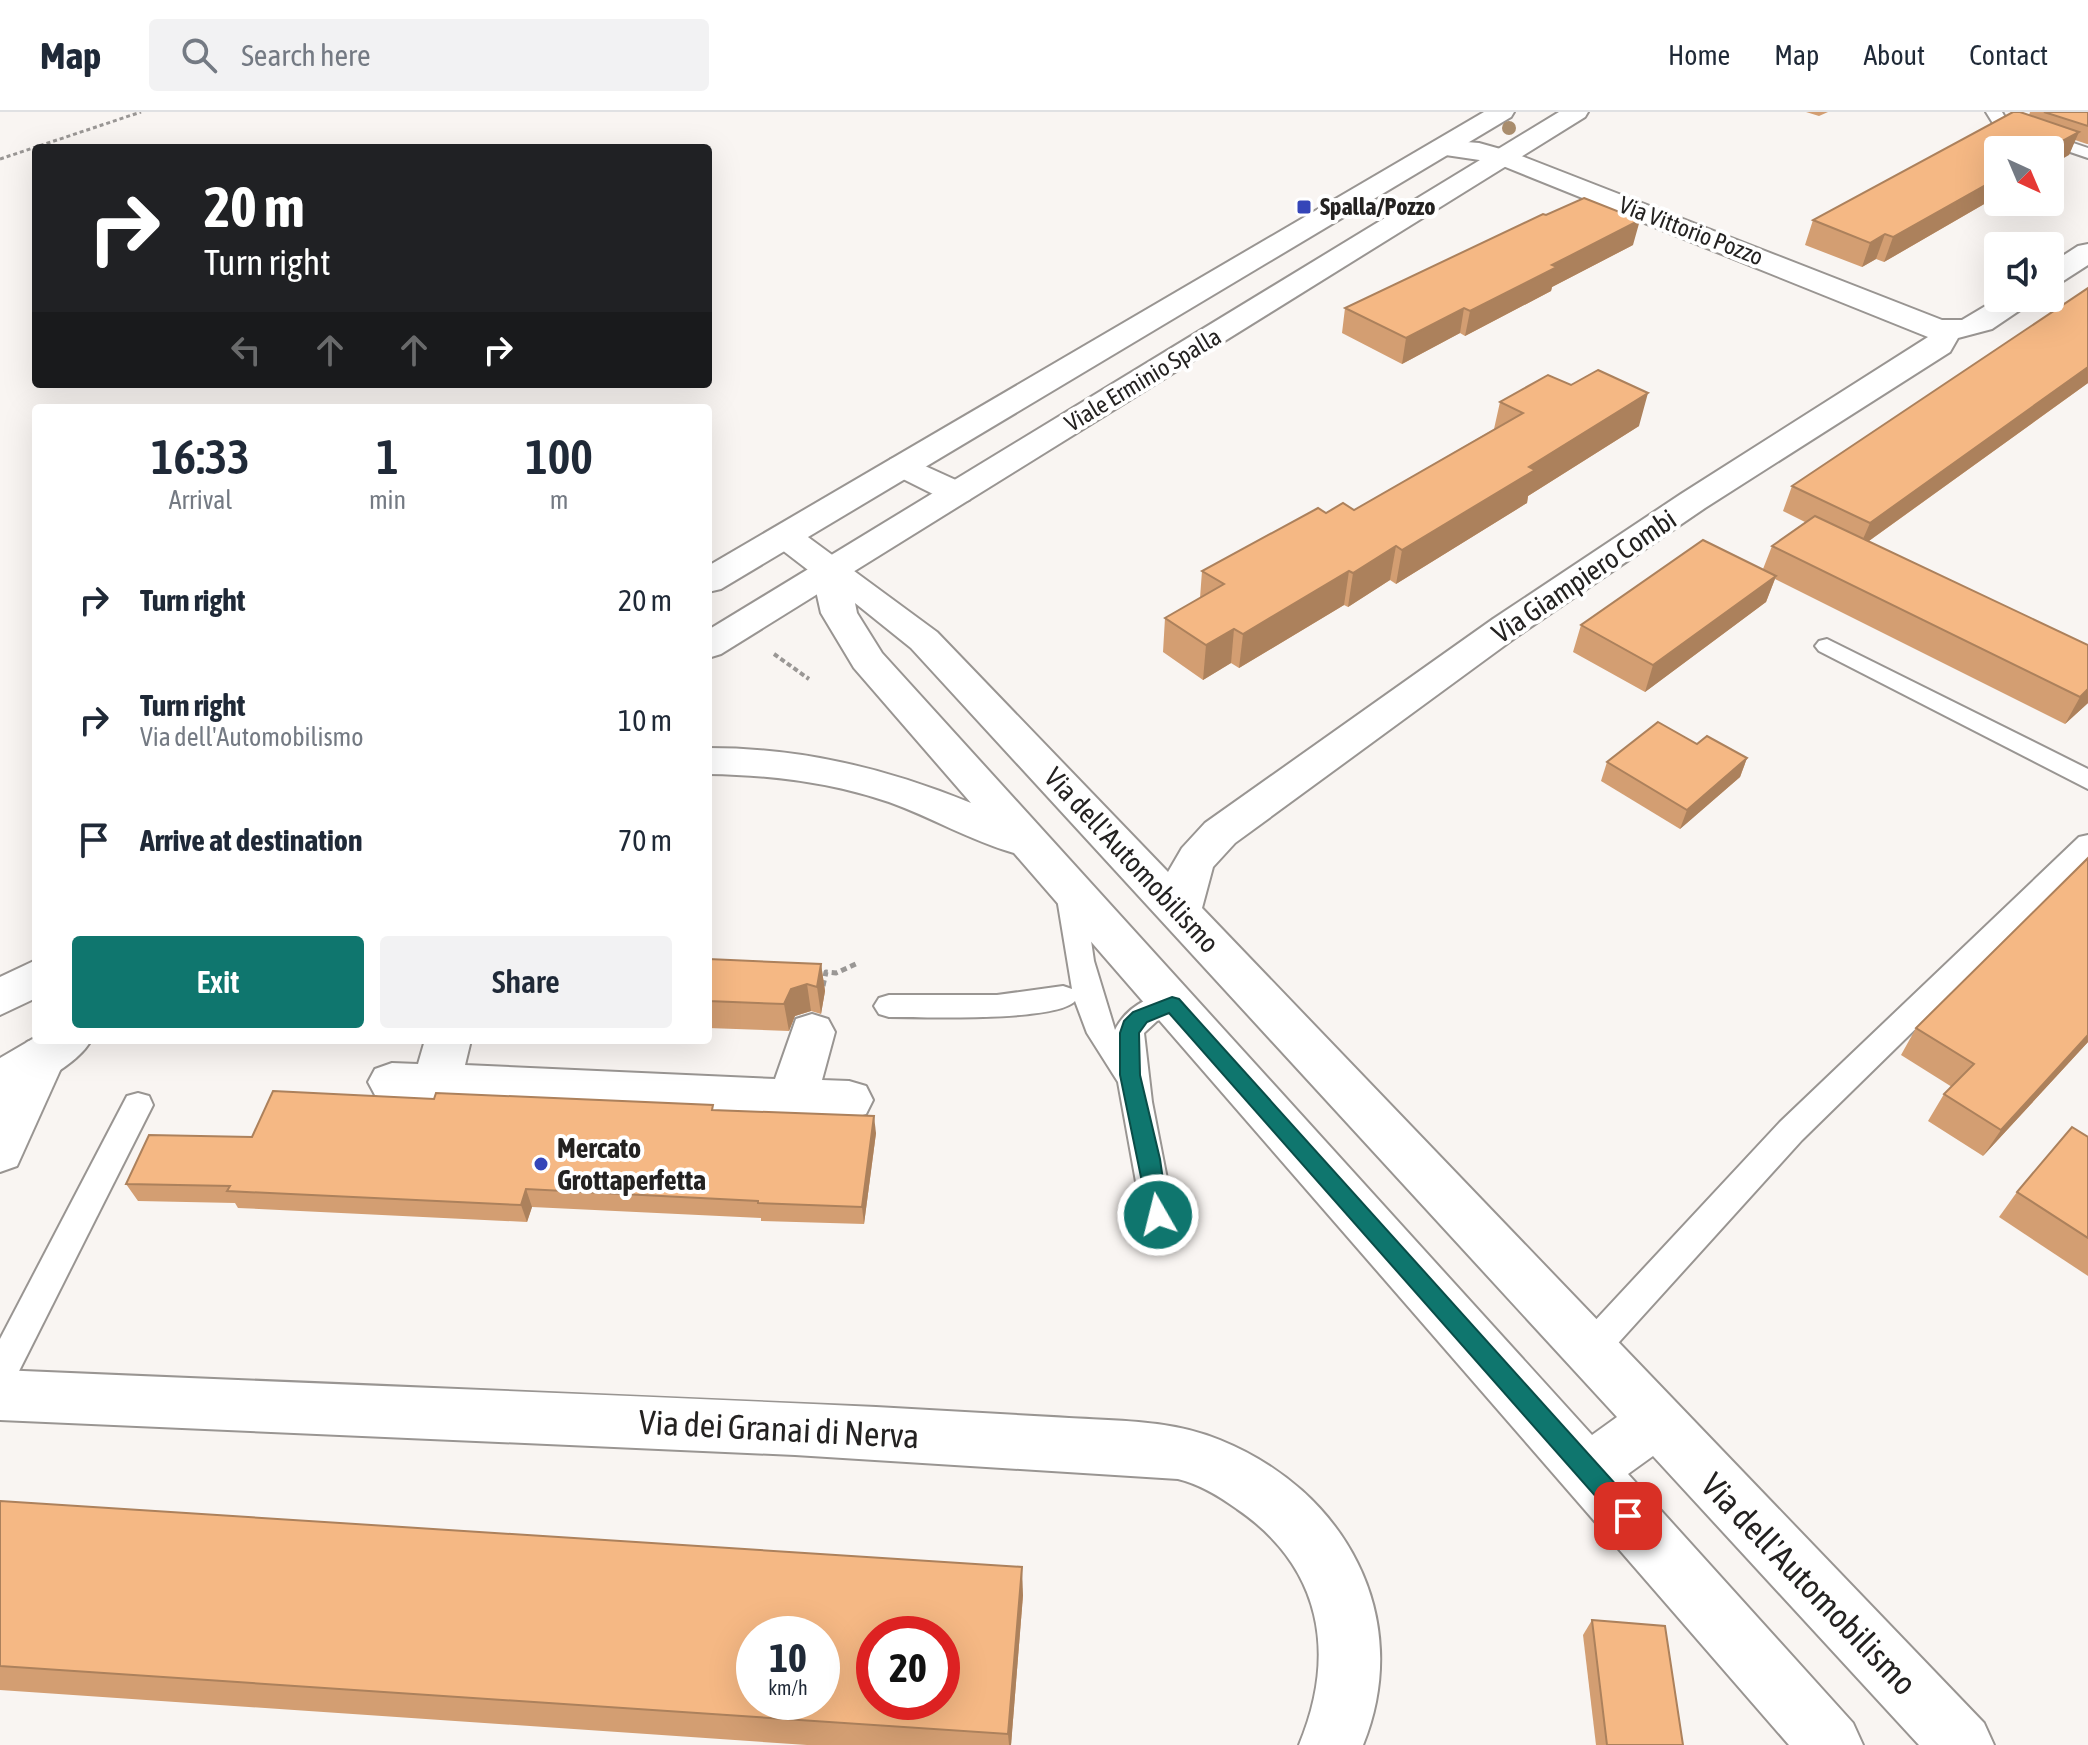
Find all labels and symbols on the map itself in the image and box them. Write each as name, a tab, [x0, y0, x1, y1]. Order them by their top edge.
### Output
north arrow	[1984, 136, 2064, 216]
street label: Via Vittorio Pozzo	[1615, 191, 1767, 270]
place label: Spalla/Pozzo	[1320, 193, 1436, 220]
marker: Spalla/Pozzo	[1295, 198, 1313, 216]
street label: Viale Erminio Spalla	[1060, 322, 1226, 437]
street label: Via Giampiero Combi	[1486, 503, 1682, 649]
street label: Via dell'Automobilismo	[1038, 761, 1226, 959]
place label: Mercato Grottaperfetta	[557, 1132, 706, 1196]
marker: Mercato Grottaperfetta	[532, 1155, 550, 1173]
position arrow	[1116, 1173, 1200, 1257]
street label: Via dei Granai di Nerva	[638, 1402, 920, 1455]
street label: Via dell'Automobilismo	[1694, 1465, 1925, 1702]
pin	[1594, 1482, 1662, 1550]
speed limit sign: 20	[856, 1616, 960, 1720]

